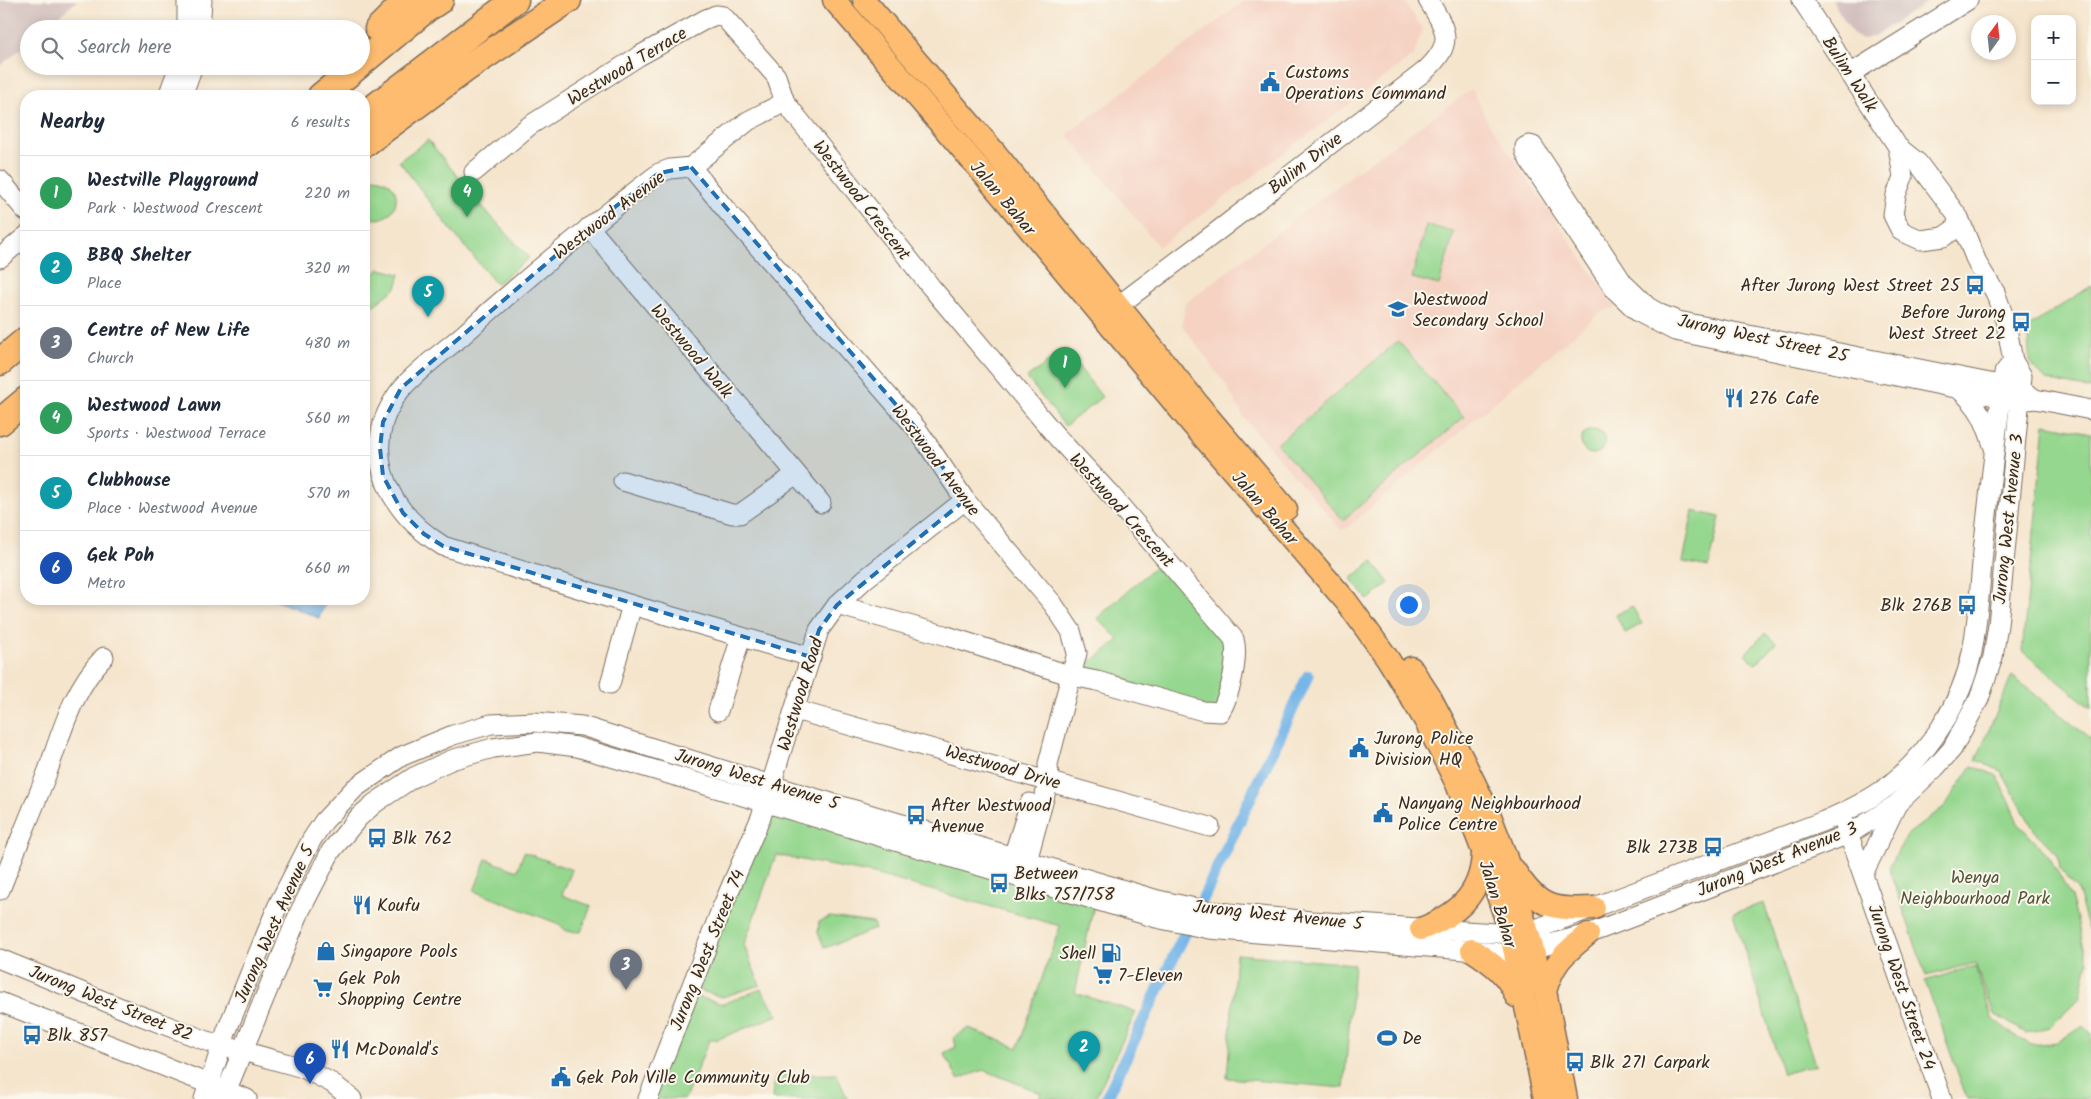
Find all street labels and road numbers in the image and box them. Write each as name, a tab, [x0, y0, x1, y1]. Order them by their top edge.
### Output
street label: Westwood Terrace	[562, 20, 693, 115]
street label: Bulim Walk	[1813, 31, 1885, 119]
street label: Bulim Drive	[1262, 126, 1349, 203]
street label: Westwood Crescent	[804, 134, 918, 268]
street label: Jalan Bahar	[962, 155, 1043, 244]
street label: Westwood Avenue	[547, 164, 672, 268]
street label: Westwood Walk	[642, 298, 740, 406]
street label: Jurong West Street 25	[1675, 307, 1852, 372]
street label: Westwood Avenue	[883, 398, 987, 523]
street label: Jurong West Avenue 3	[1986, 433, 2033, 606]
street label: Westwood Crescent	[1061, 447, 1181, 576]
street label: Jalan Bahar	[1223, 465, 1305, 553]
street label: Westwood Road	[770, 633, 833, 755]
street label: Westwood Drive	[941, 738, 1064, 799]
street label: Jurong West Avenue 5	[671, 742, 844, 820]
street label: Jurong West Avenue 3	[1693, 815, 1862, 906]
street label: Jurong West Avenue 5	[227, 840, 324, 1008]
street label: Jalan Bahar	[1469, 857, 1524, 953]
street label: Jurong West Street 74	[663, 865, 754, 1036]
street label: Jurong West Avenue 5	[1192, 893, 1365, 940]
street label: Jurong West Street 24	[1859, 901, 1943, 1074]
street label: Jurong West Street 82	[24, 958, 197, 1051]

